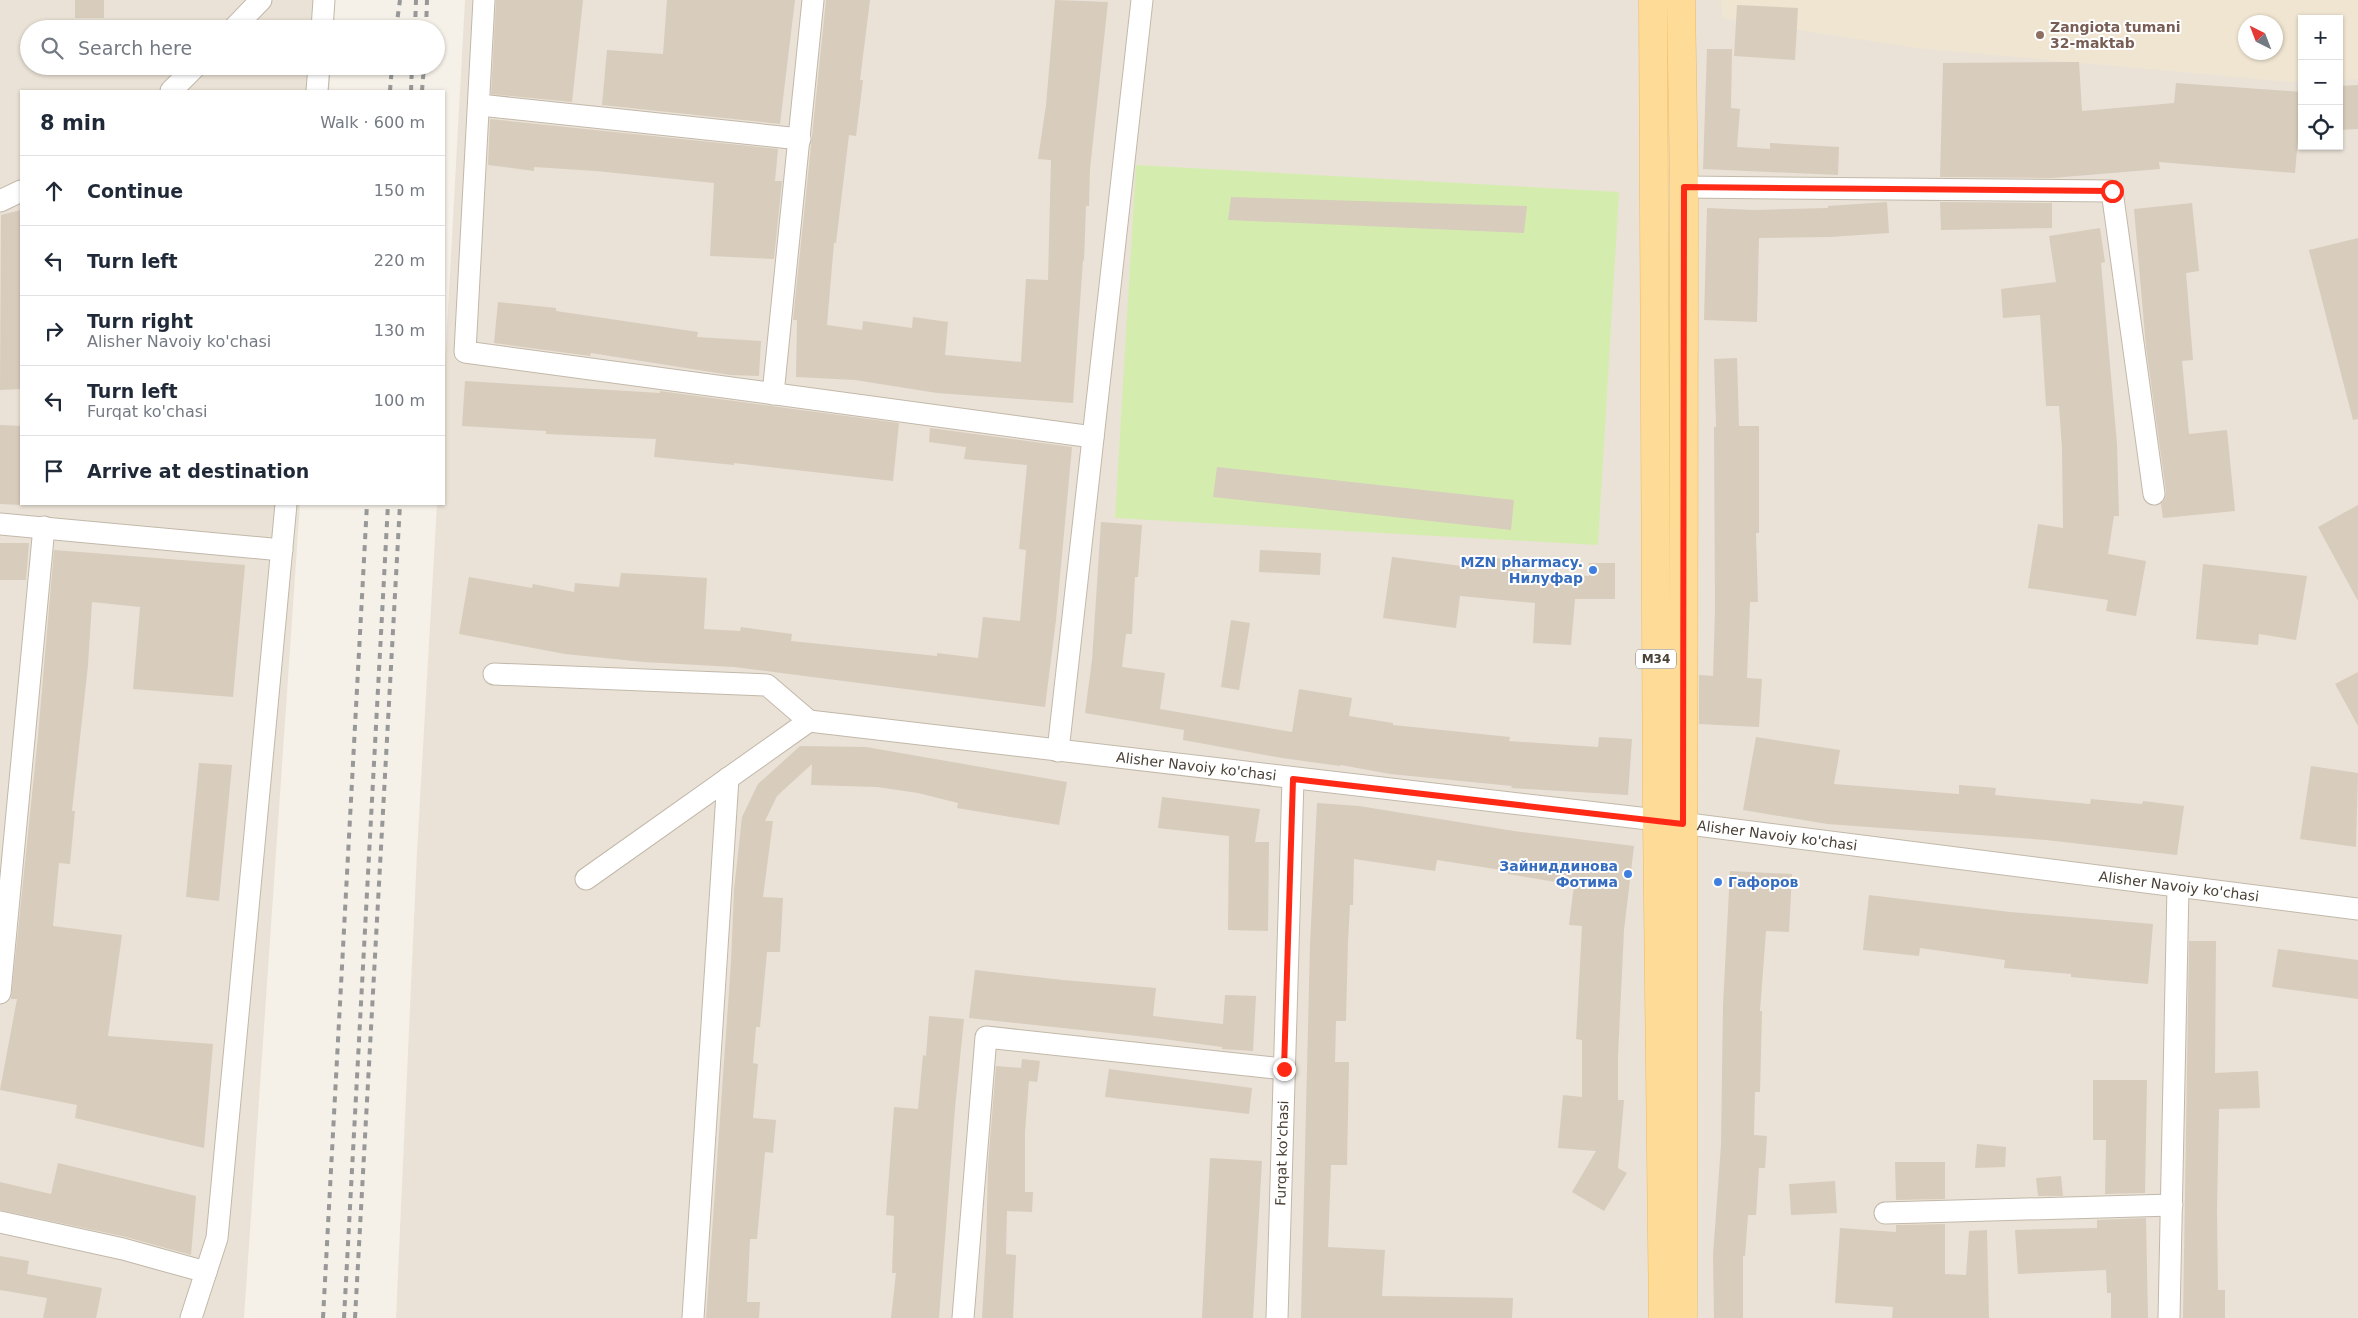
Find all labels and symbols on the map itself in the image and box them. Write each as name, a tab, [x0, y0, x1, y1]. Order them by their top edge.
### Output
north arrow	[2238, 15, 2283, 60]
place label: Zangiota tumani 32-maktab	[2050, 19, 2180, 51]
marker: Zangiota tumani 32-maktab	[2034, 29, 2046, 41]
route start	[2101, 180, 2124, 203]
place label: MZN pharmacy. Нилуфар	[1460, 554, 1583, 586]
marker: MZN pharmacy. Нилуфар	[1587, 564, 1599, 576]
road number: M34	[1636, 650, 1676, 669]
street label: Alisher Navoiy ko'chasi	[1115, 749, 1277, 784]
street label: Alisher Navoiy ko'chasi	[1696, 817, 1858, 853]
place label: Зайниддинова Фотима	[1499, 858, 1618, 890]
marker: Зайниддинова Фотима	[1622, 868, 1634, 880]
street label: Alisher Navoiy ko'chasi	[2098, 868, 2260, 904]
place label: Гафоров	[1728, 874, 1799, 890]
marker: Гафоров	[1712, 876, 1724, 888]
route end	[1273, 1058, 1296, 1081]
street label: Furqat ko'chasi	[1272, 1100, 1291, 1206]

